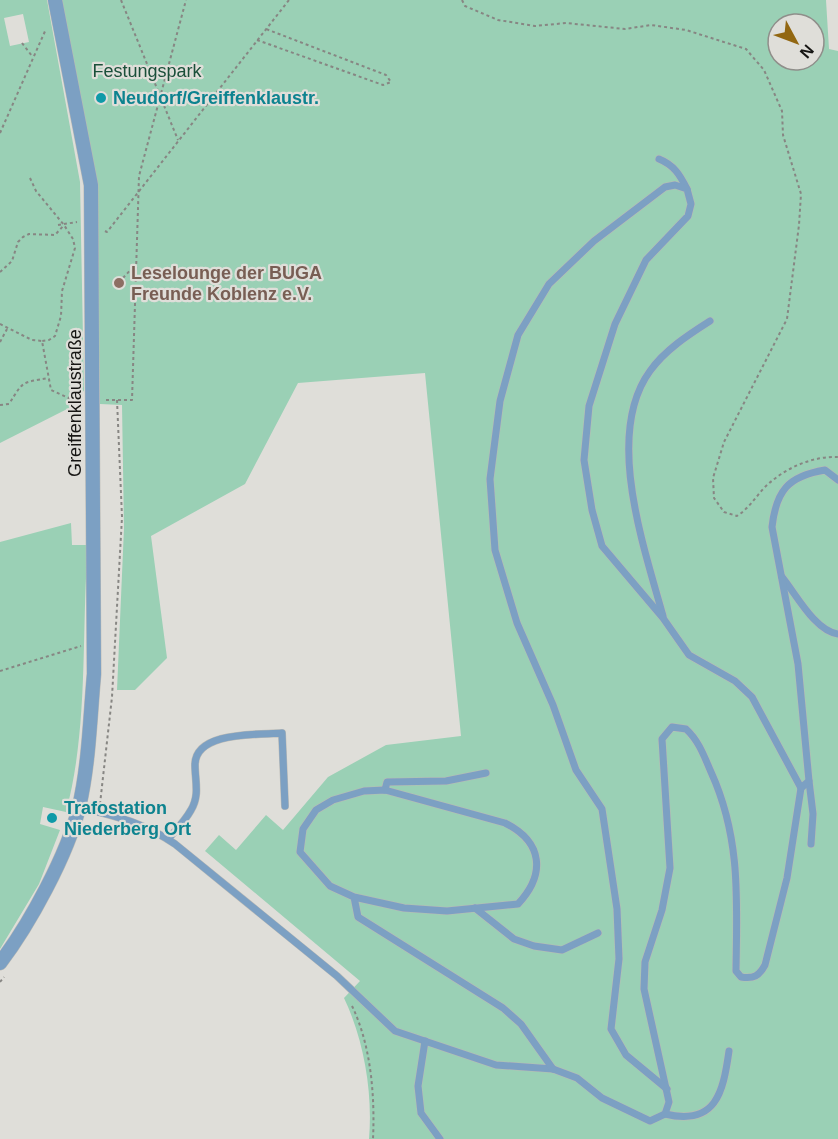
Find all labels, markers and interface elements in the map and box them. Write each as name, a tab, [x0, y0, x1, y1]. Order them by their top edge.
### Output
north arrow	[766, 12, 826, 72]
text: N	[797, 42, 817, 61]
park label: Festungspark	[92, 61, 203, 81]
place label: Neudorf/Greiffenklaustr.	[113, 88, 319, 108]
marker: Neudorf/Greiffenklaustr.	[94, 91, 108, 105]
place label: Leselounge der BUGA Freunde Koblenz e.V.	[131, 263, 322, 304]
marker: Leselounge der BUGA Freunde Koblenz e.V.	[112, 276, 126, 290]
street label: Greiffenklaustraße	[65, 329, 85, 477]
place label: Trafostation Niederberg Ort	[64, 798, 191, 839]
marker: Trafostation Niederberg Ort	[45, 811, 59, 825]

